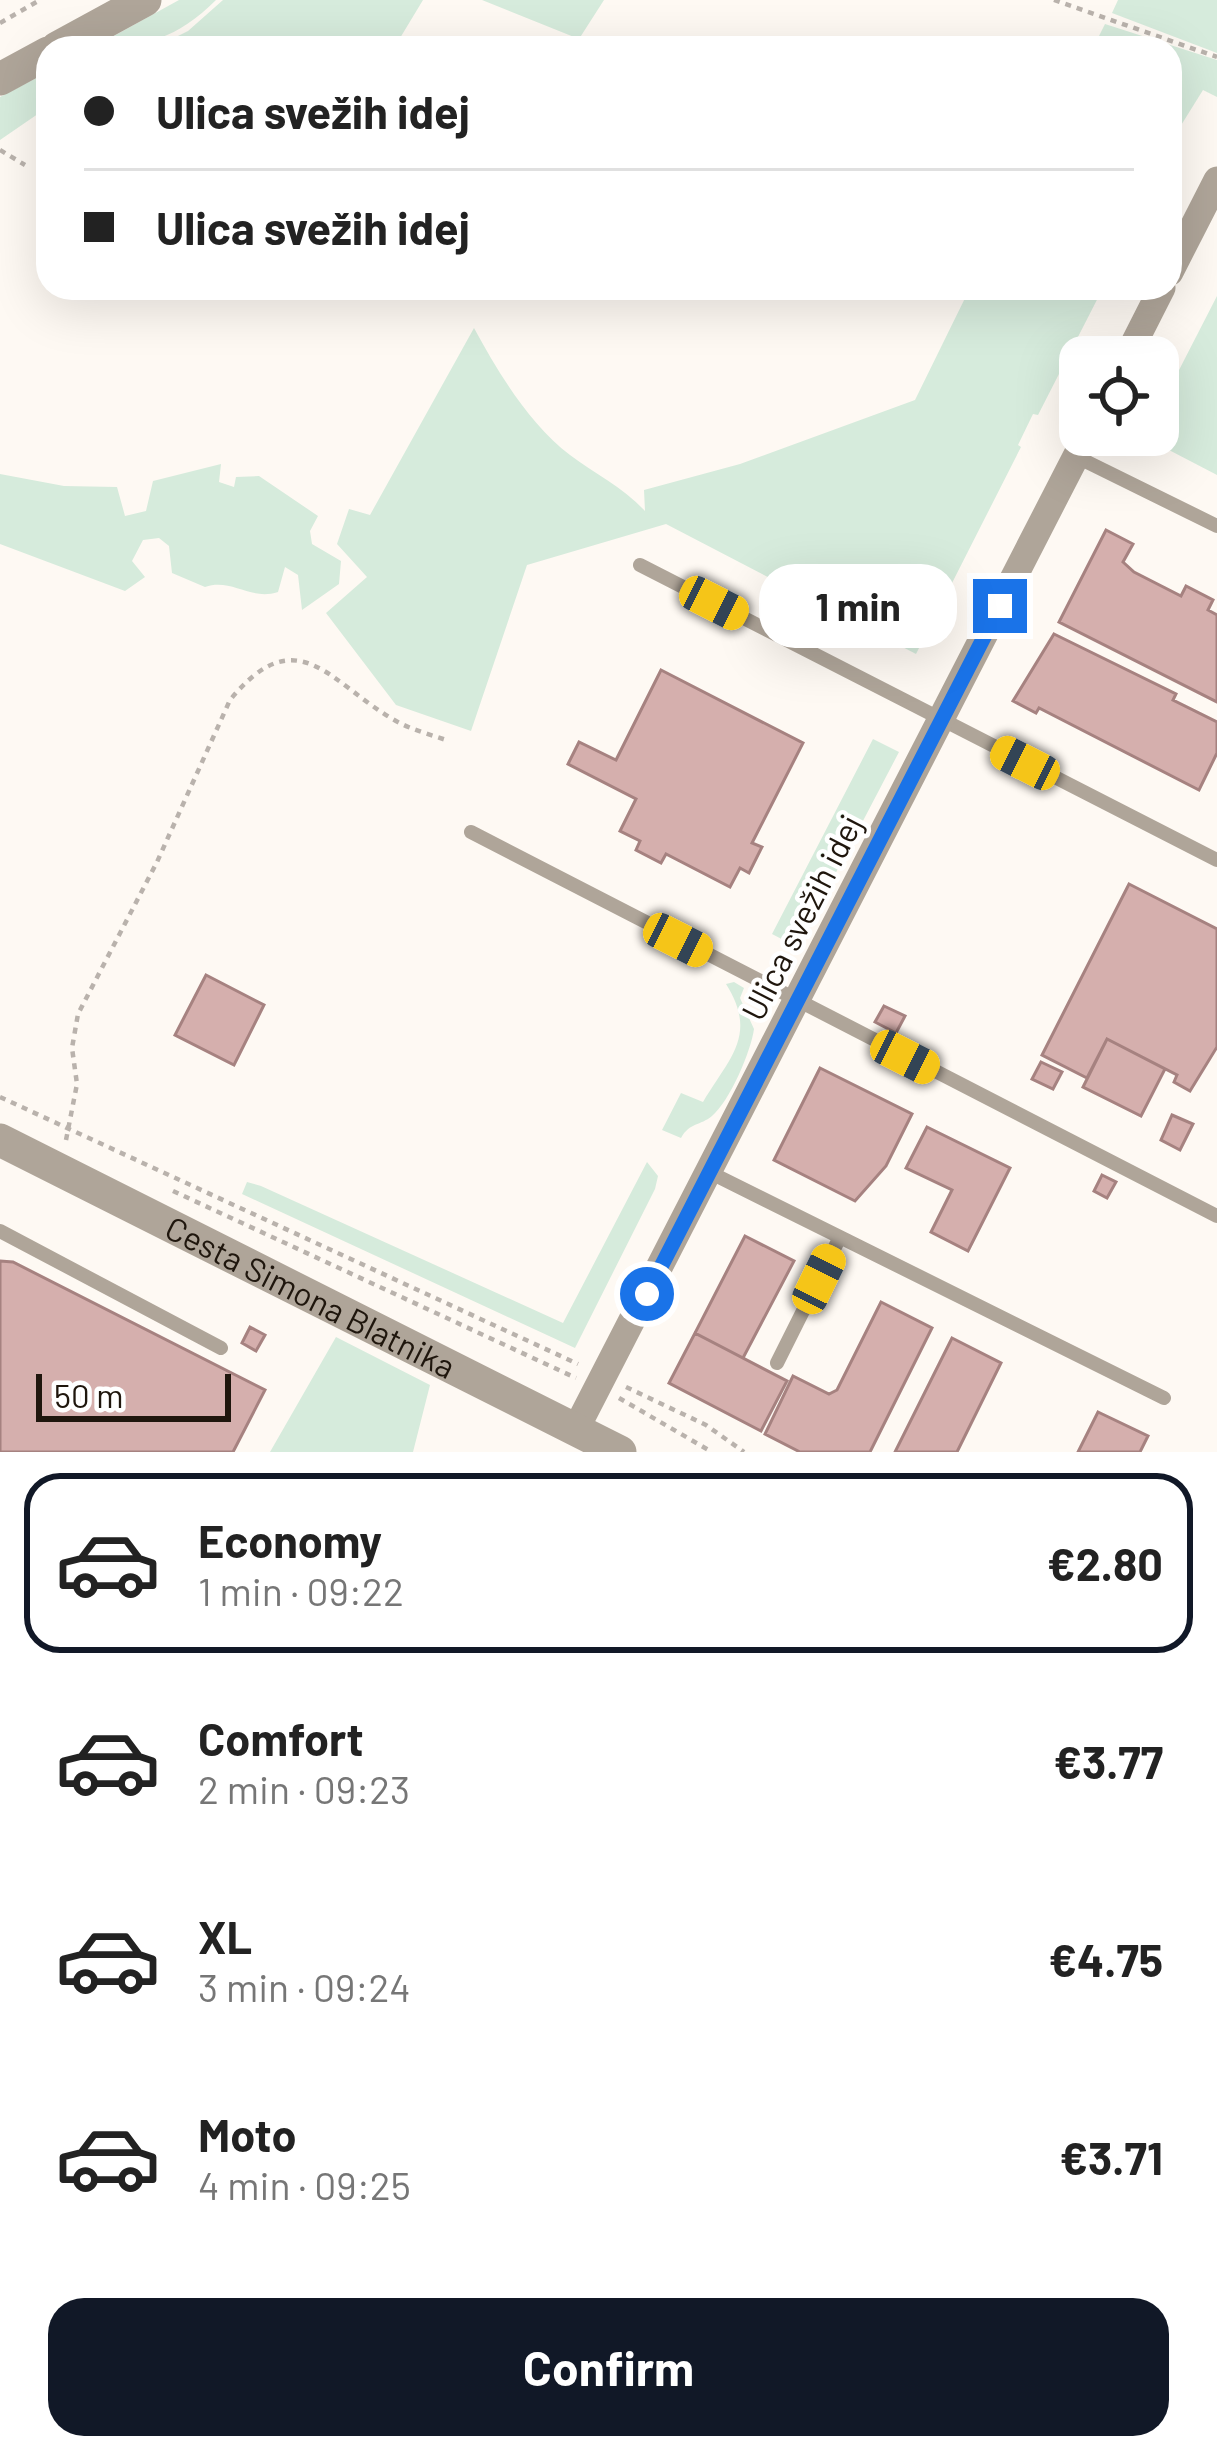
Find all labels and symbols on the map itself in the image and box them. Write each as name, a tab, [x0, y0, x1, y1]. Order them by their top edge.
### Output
callout: 1 min	[760, 564, 958, 648]
car	[674, 571, 754, 635]
route end	[973, 579, 1027, 633]
car	[985, 731, 1065, 795]
street label: Ulica svežih idej	[732, 808, 870, 1026]
car	[638, 908, 718, 972]
car	[865, 1025, 945, 1089]
street label: Cesta Simona Blatnika	[159, 1207, 462, 1386]
car	[787, 1239, 851, 1319]
route start	[620, 1267, 674, 1321]
scale bar	[36, 1368, 231, 1421]

